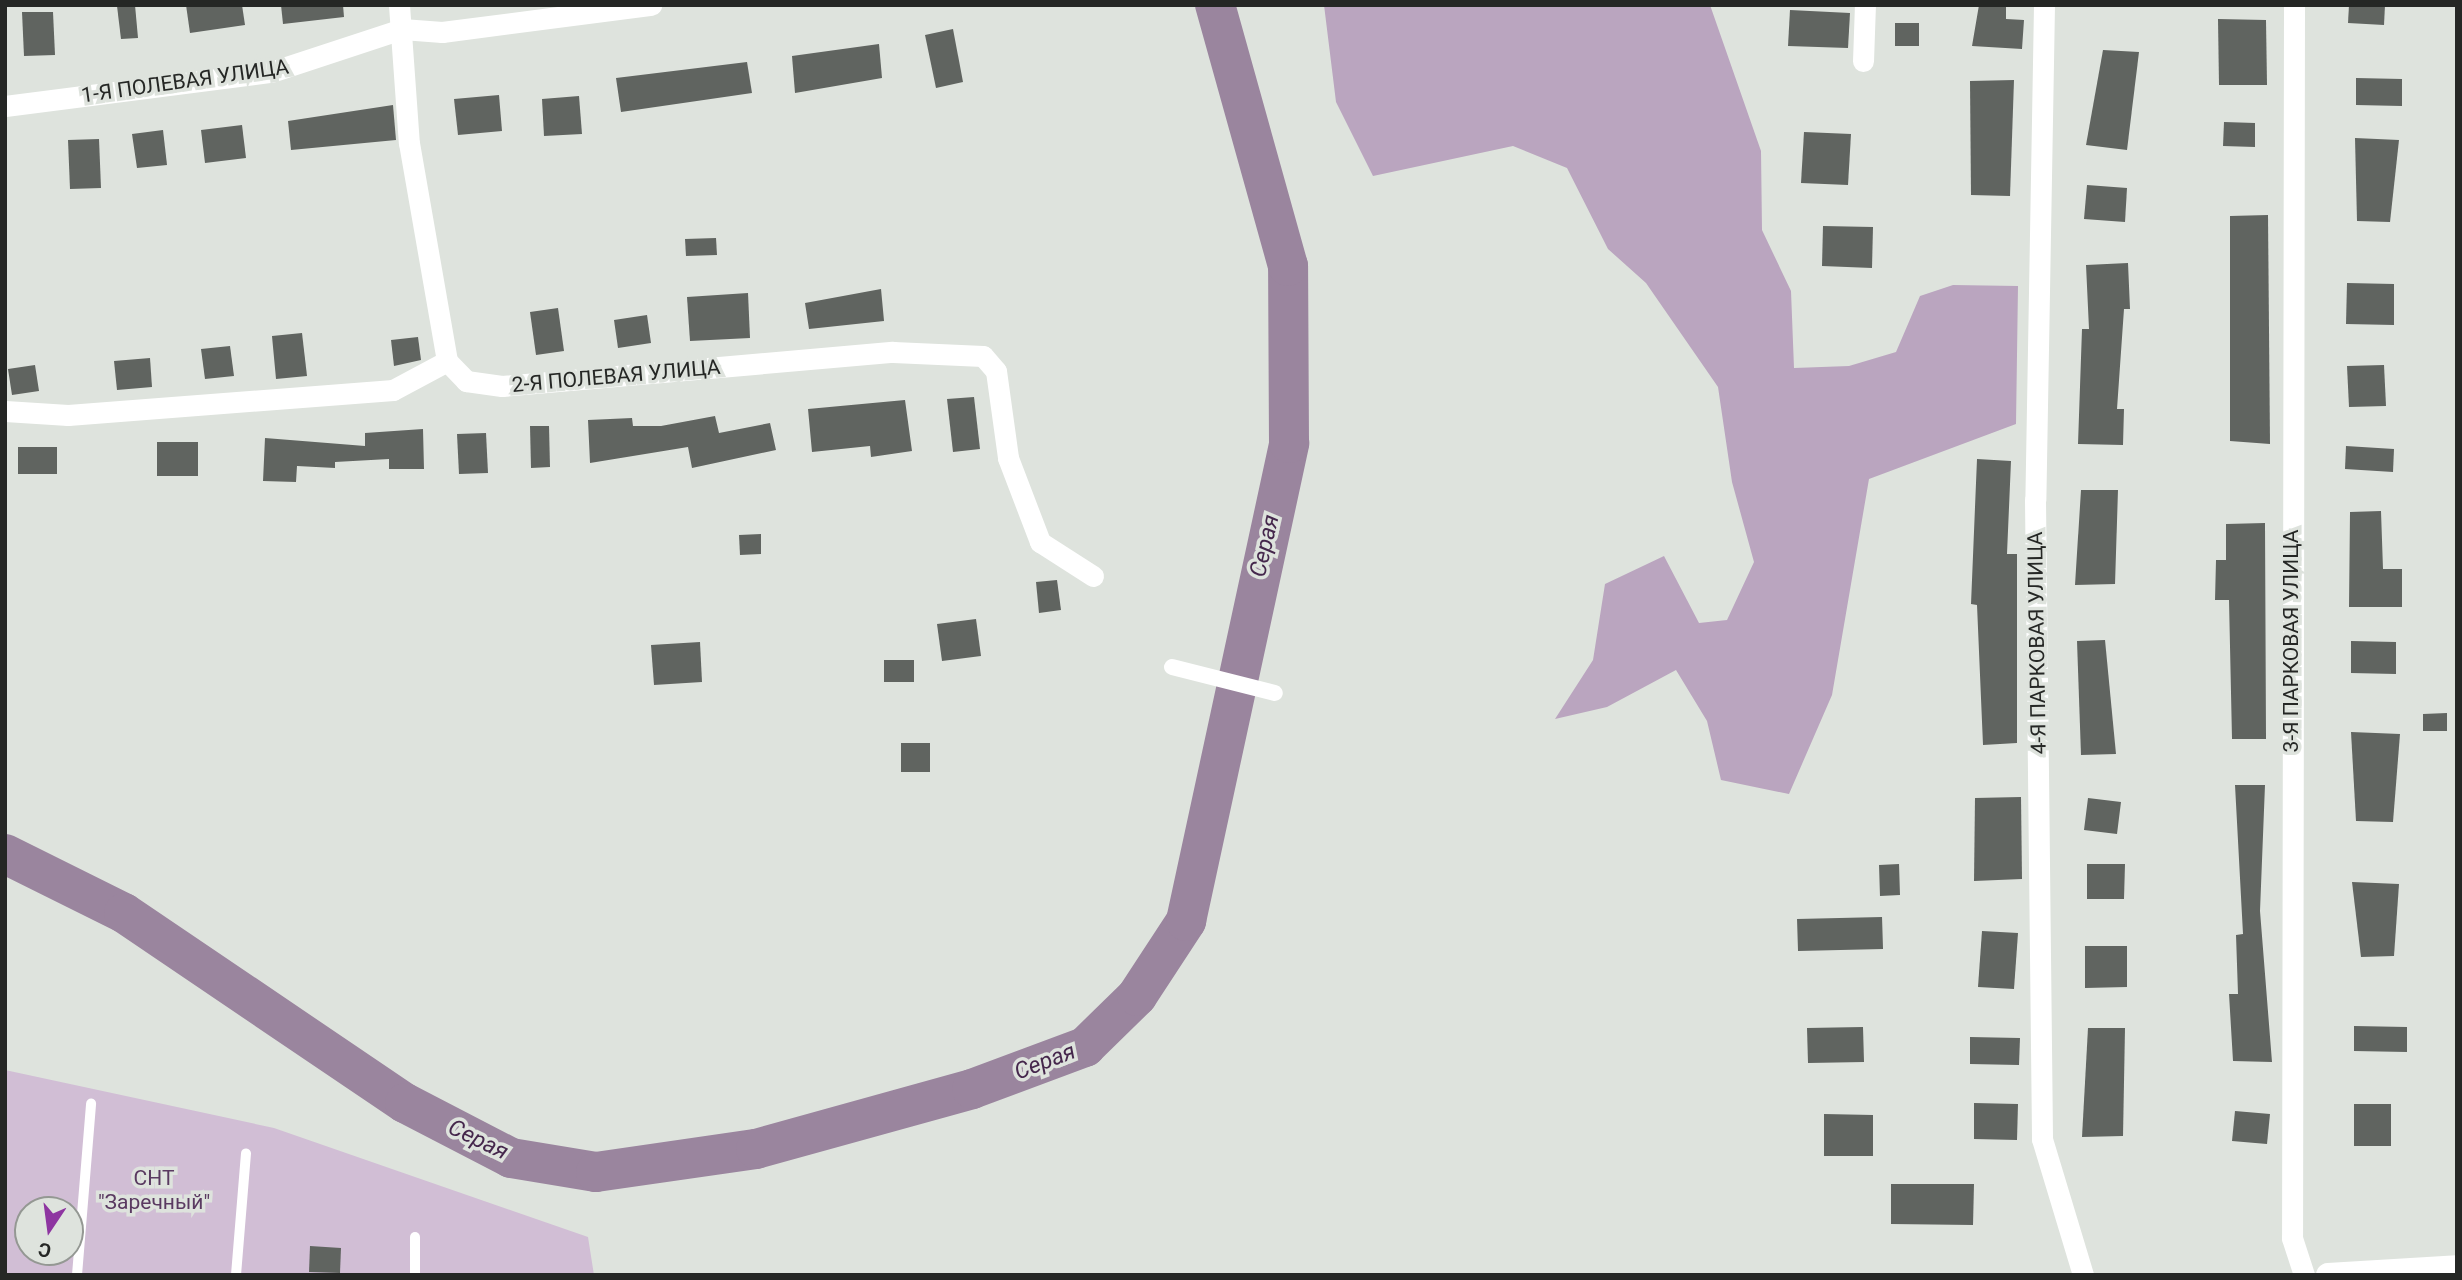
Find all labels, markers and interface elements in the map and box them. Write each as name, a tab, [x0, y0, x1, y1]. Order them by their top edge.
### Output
street label: 1-Я ПОЛЕВАЯ УЛИЦА	[80, 54, 290, 108]
street label: 2-Я ПОЛЕВАЯ УЛИЦА	[511, 354, 721, 398]
water label: Серая	[1244, 512, 1286, 580]
street label: 3-Я ПАРКОВАЯ УЛИЦА	[2278, 530, 2304, 752]
street label: 4-Я ПАРКОВАЯ УЛИЦА	[2022, 531, 2052, 755]
water label: Серая	[1011, 1038, 1079, 1086]
water label: Серая	[444, 1114, 512, 1166]
park label: СНТ "Заречный"	[98, 1165, 210, 1215]
north arrow	[14, 1196, 84, 1266]
text: С	[36, 1237, 53, 1263]

